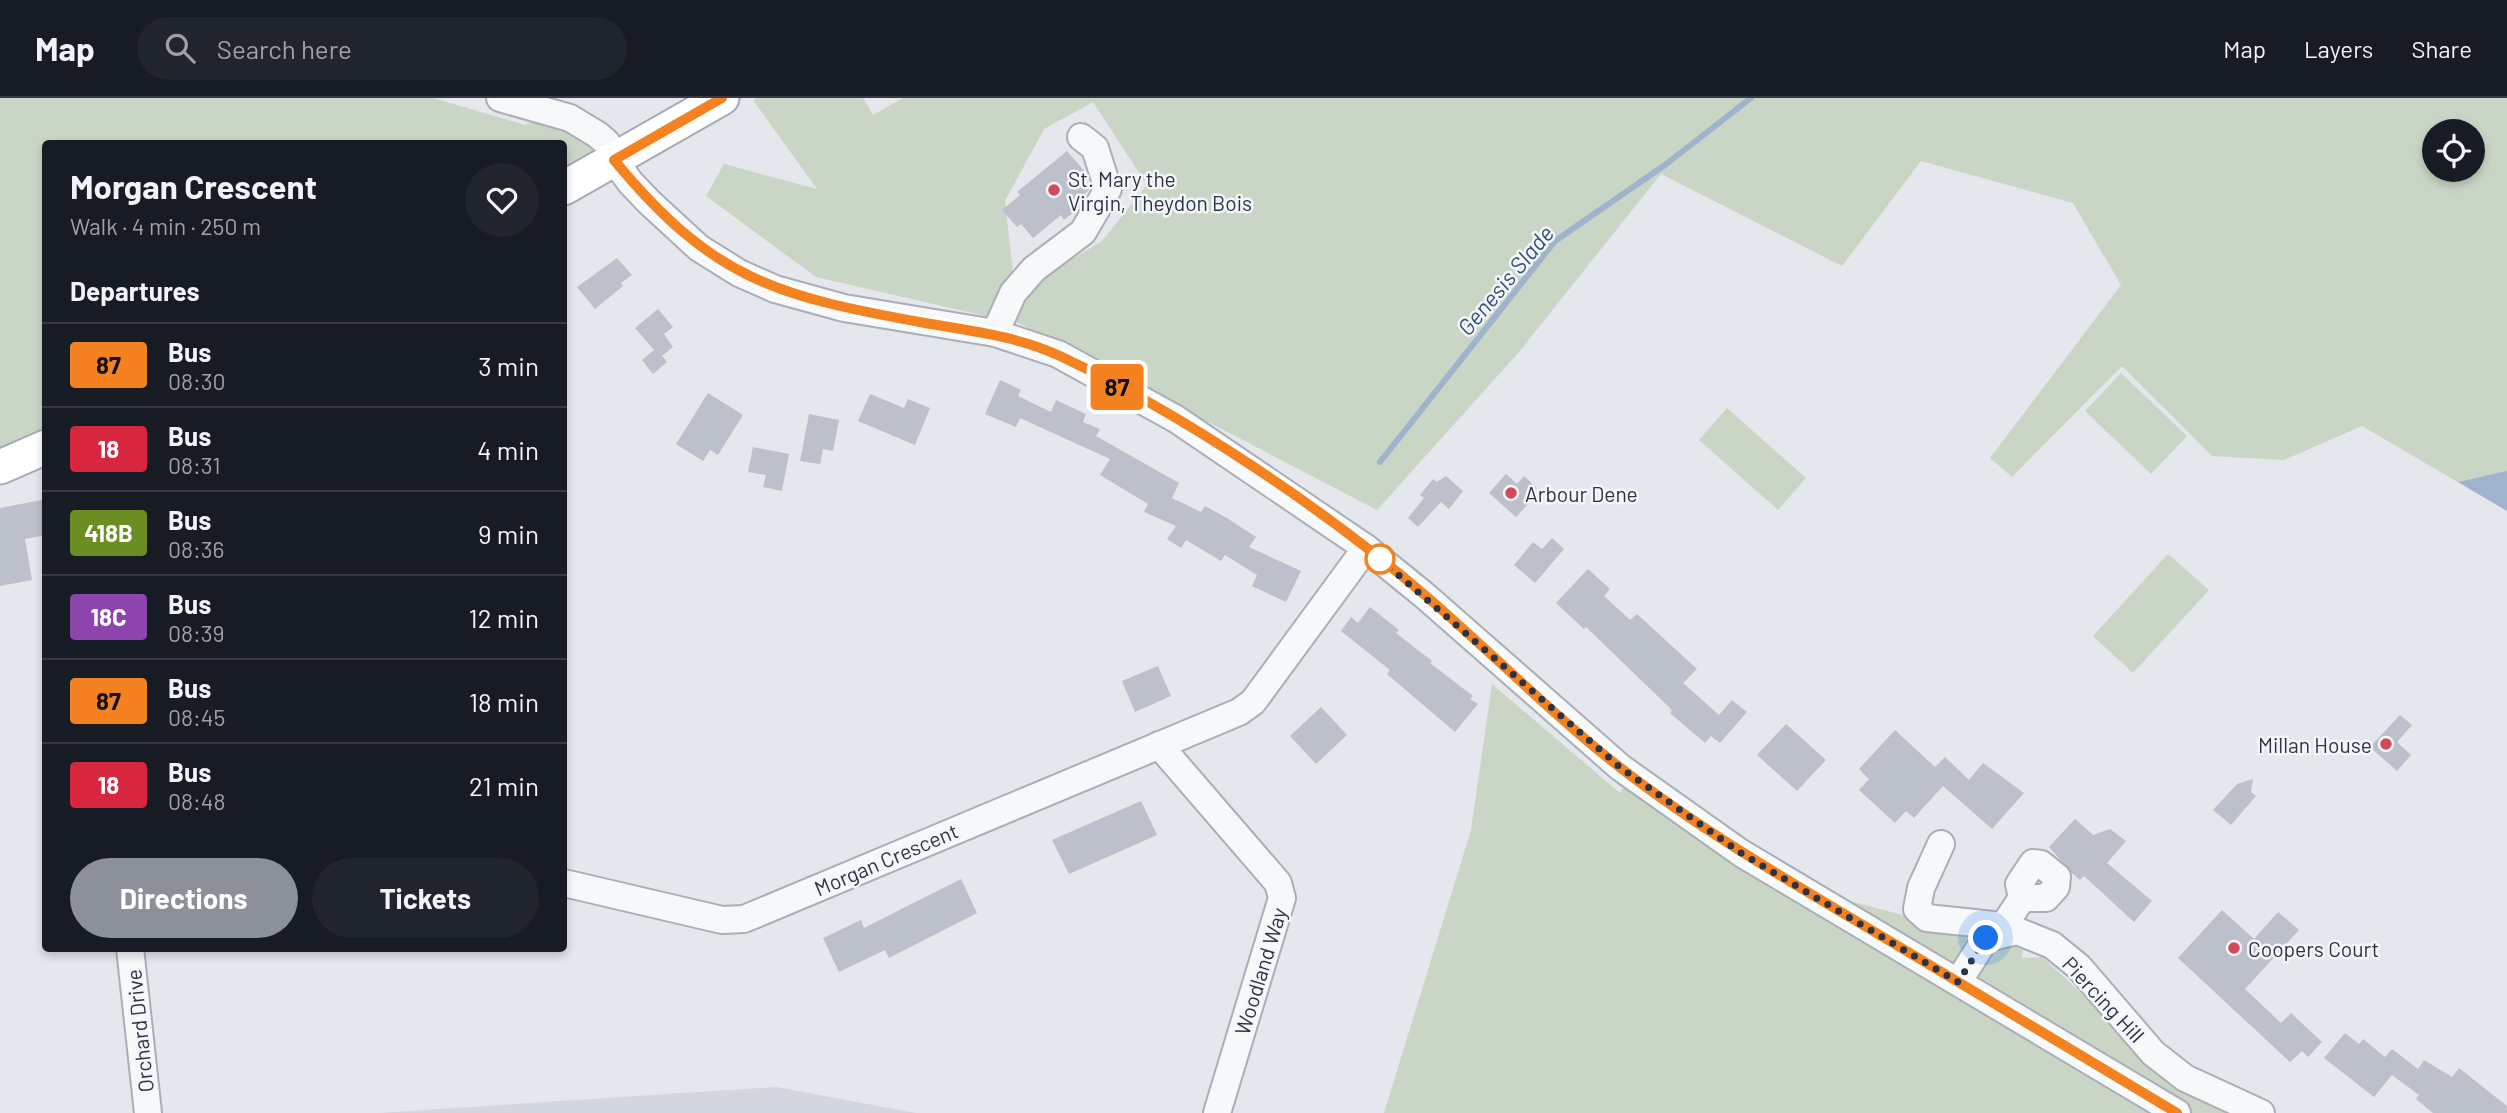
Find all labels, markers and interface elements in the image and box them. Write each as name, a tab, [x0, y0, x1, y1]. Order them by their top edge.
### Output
search box	[137, 17, 627, 80]
text: Map	[35, 28, 95, 68]
icon: search	[161, 29, 199, 67]
text: Search here	[217, 33, 352, 64]
text: Map	[2223, 34, 2266, 63]
text: Layers	[2304, 34, 2373, 63]
text: Share	[2411, 34, 2472, 63]
map controls	[2422, 119, 2485, 182]
button: locate	[2422, 119, 2485, 182]
button: heart	[465, 163, 539, 237]
text: Morgan Crescent	[70, 166, 317, 206]
place label: St. Mary the Virgin, Theydon Bois	[1068, 166, 1252, 215]
marker: St. Mary the Virgin, Theydon Bois	[1046, 182, 1062, 198]
text: Walk · 4 min · 250 m	[70, 212, 261, 240]
water label: Genesis Slade	[1451, 219, 1559, 341]
text: Departures	[70, 275, 200, 306]
text: Bus	[168, 336, 211, 367]
text: 87	[96, 350, 121, 379]
text: 3 min	[478, 350, 539, 381]
line badge: 87	[1086, 364, 1148, 410]
text: 08:30	[168, 367, 226, 395]
text: 87	[1105, 372, 1129, 401]
text: Bus	[168, 420, 211, 451]
text: 18	[98, 434, 119, 463]
text: 4 min	[477, 434, 539, 465]
text: 08:31	[168, 451, 221, 479]
place label: Arbour Dene	[1525, 481, 1638, 506]
marker: Arbour Dene	[1503, 485, 1519, 501]
text: Bus	[168, 504, 211, 535]
text: 418B	[84, 518, 133, 547]
text: 9 min	[478, 518, 539, 549]
text: 08:36	[168, 535, 224, 563]
unlabelled marker	[1365, 544, 1395, 574]
text: Bus	[168, 588, 211, 619]
text: 18C	[90, 602, 127, 631]
text: 12 min	[469, 602, 539, 633]
text: 08:39	[168, 619, 225, 647]
text: Bus	[168, 672, 211, 703]
text: 87	[96, 686, 121, 715]
text: 18 min	[469, 686, 539, 717]
text: 08:45	[168, 703, 225, 731]
place label: Millan House	[2258, 732, 2372, 757]
marker: Millan House	[2378, 736, 2394, 752]
text: Bus	[168, 756, 211, 787]
text: 18	[98, 770, 119, 799]
text: 21 min	[469, 770, 539, 801]
text: 08:48	[168, 787, 225, 815]
street label: Morgan Crescent	[810, 817, 962, 901]
button: Directions	[70, 858, 298, 938]
button: Tickets	[312, 858, 539, 938]
street label: Woodland Way	[1229, 904, 1291, 1038]
your location	[1968, 920, 2003, 955]
place label: Coopers Court	[2248, 936, 2379, 961]
marker: Coopers Court	[2226, 940, 2242, 956]
street label: Piercing Hill	[2058, 951, 2150, 1047]
street label: Orchard Drive	[120, 968, 158, 1094]

